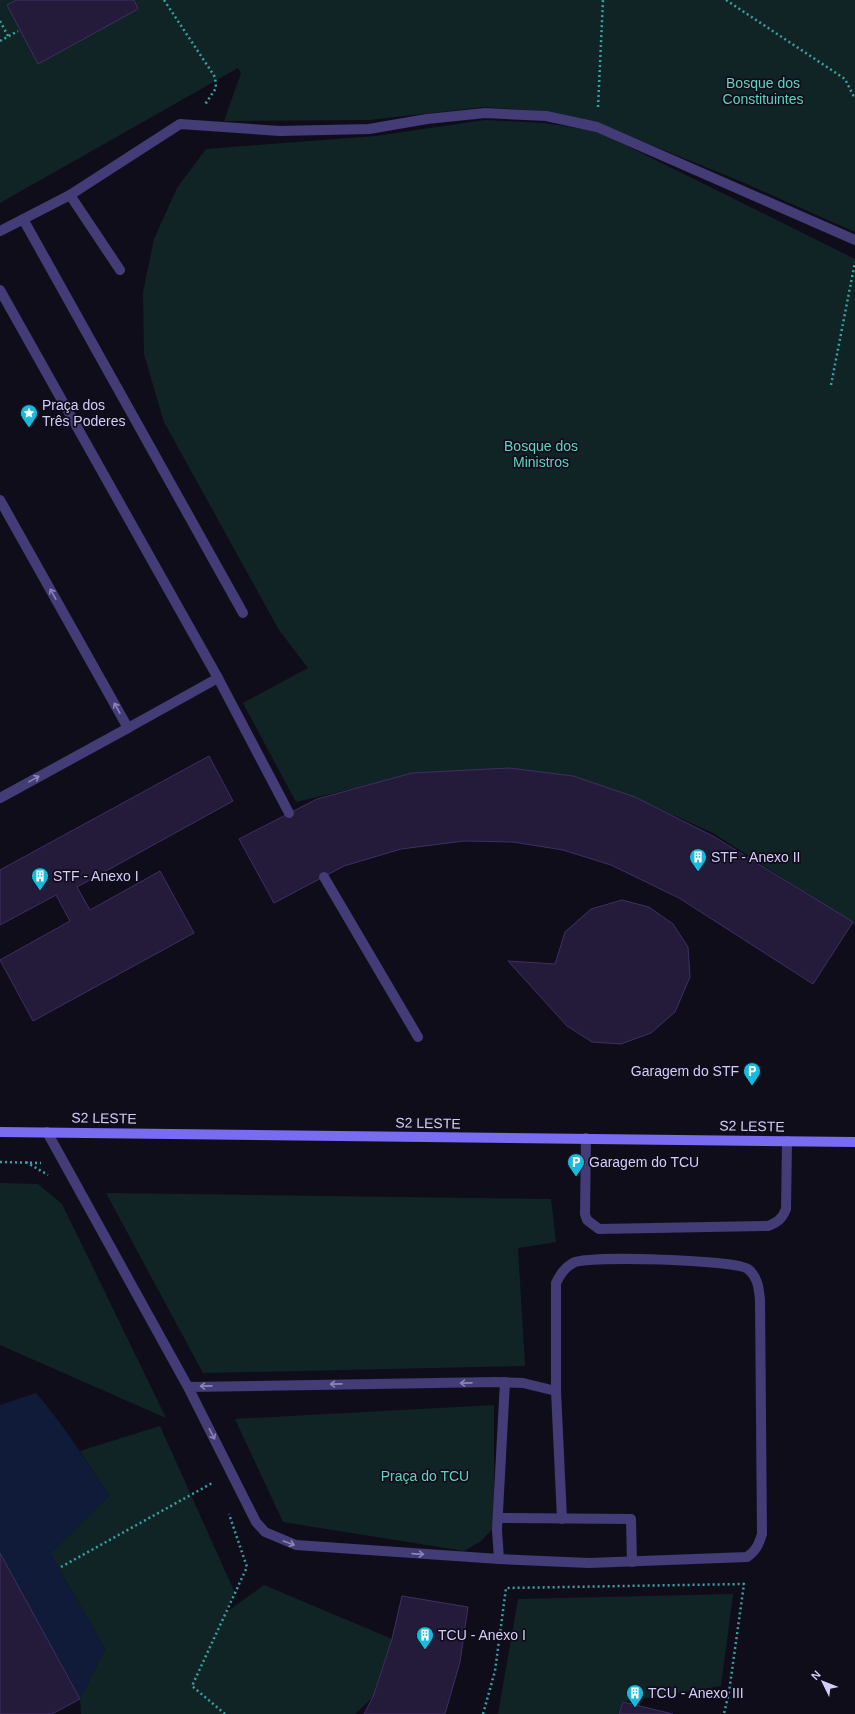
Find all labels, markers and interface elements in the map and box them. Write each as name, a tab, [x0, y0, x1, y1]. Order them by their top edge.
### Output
park label: Bosque dos Constituintes	[723, 75, 803, 107]
place label: Praça dos Três Poderes	[42, 397, 126, 429]
place icon: Praça dos Três Poderes	[19, 403, 39, 428]
park label: Bosque dos Ministros	[504, 438, 578, 470]
one-way arrow	[49, 589, 57, 601]
one-way arrow	[112, 702, 120, 714]
one-way arrow	[28, 775, 40, 782]
building icon: STF - Anexo II	[688, 847, 708, 872]
place label: STF - Anexo II	[711, 849, 800, 865]
building icon: STF - Anexo I	[30, 866, 50, 891]
place label: STF - Anexo I	[53, 868, 139, 884]
parking icon: Garagem do STF	[742, 1061, 762, 1086]
place label: Garagem do STF	[631, 1063, 739, 1079]
street label: S2 LESTE	[71, 1109, 137, 1127]
street label: S2 LESTE	[395, 1114, 461, 1132]
street label: S2 LESTE	[719, 1117, 785, 1135]
parking icon: Garagem do TCU	[566, 1152, 586, 1177]
place label: Garagem do TCU	[589, 1154, 699, 1170]
one-way arrow	[460, 1379, 473, 1387]
one-way arrow	[330, 1381, 343, 1388]
one-way arrow	[200, 1382, 213, 1390]
one-way arrow	[209, 1428, 216, 1440]
park label: Praça do TCU	[381, 1468, 469, 1484]
one-way arrow	[282, 1539, 294, 1547]
one-way arrow	[411, 1550, 424, 1557]
building icon: TCU - Anexo I	[415, 1625, 435, 1650]
place label: TCU - Anexo I	[438, 1627, 526, 1643]
north arrow	[803, 1662, 843, 1702]
text: N	[809, 1668, 823, 1682]
building icon: TCU - Anexo III	[625, 1683, 645, 1708]
place label: TCU - Anexo III	[648, 1685, 744, 1701]

